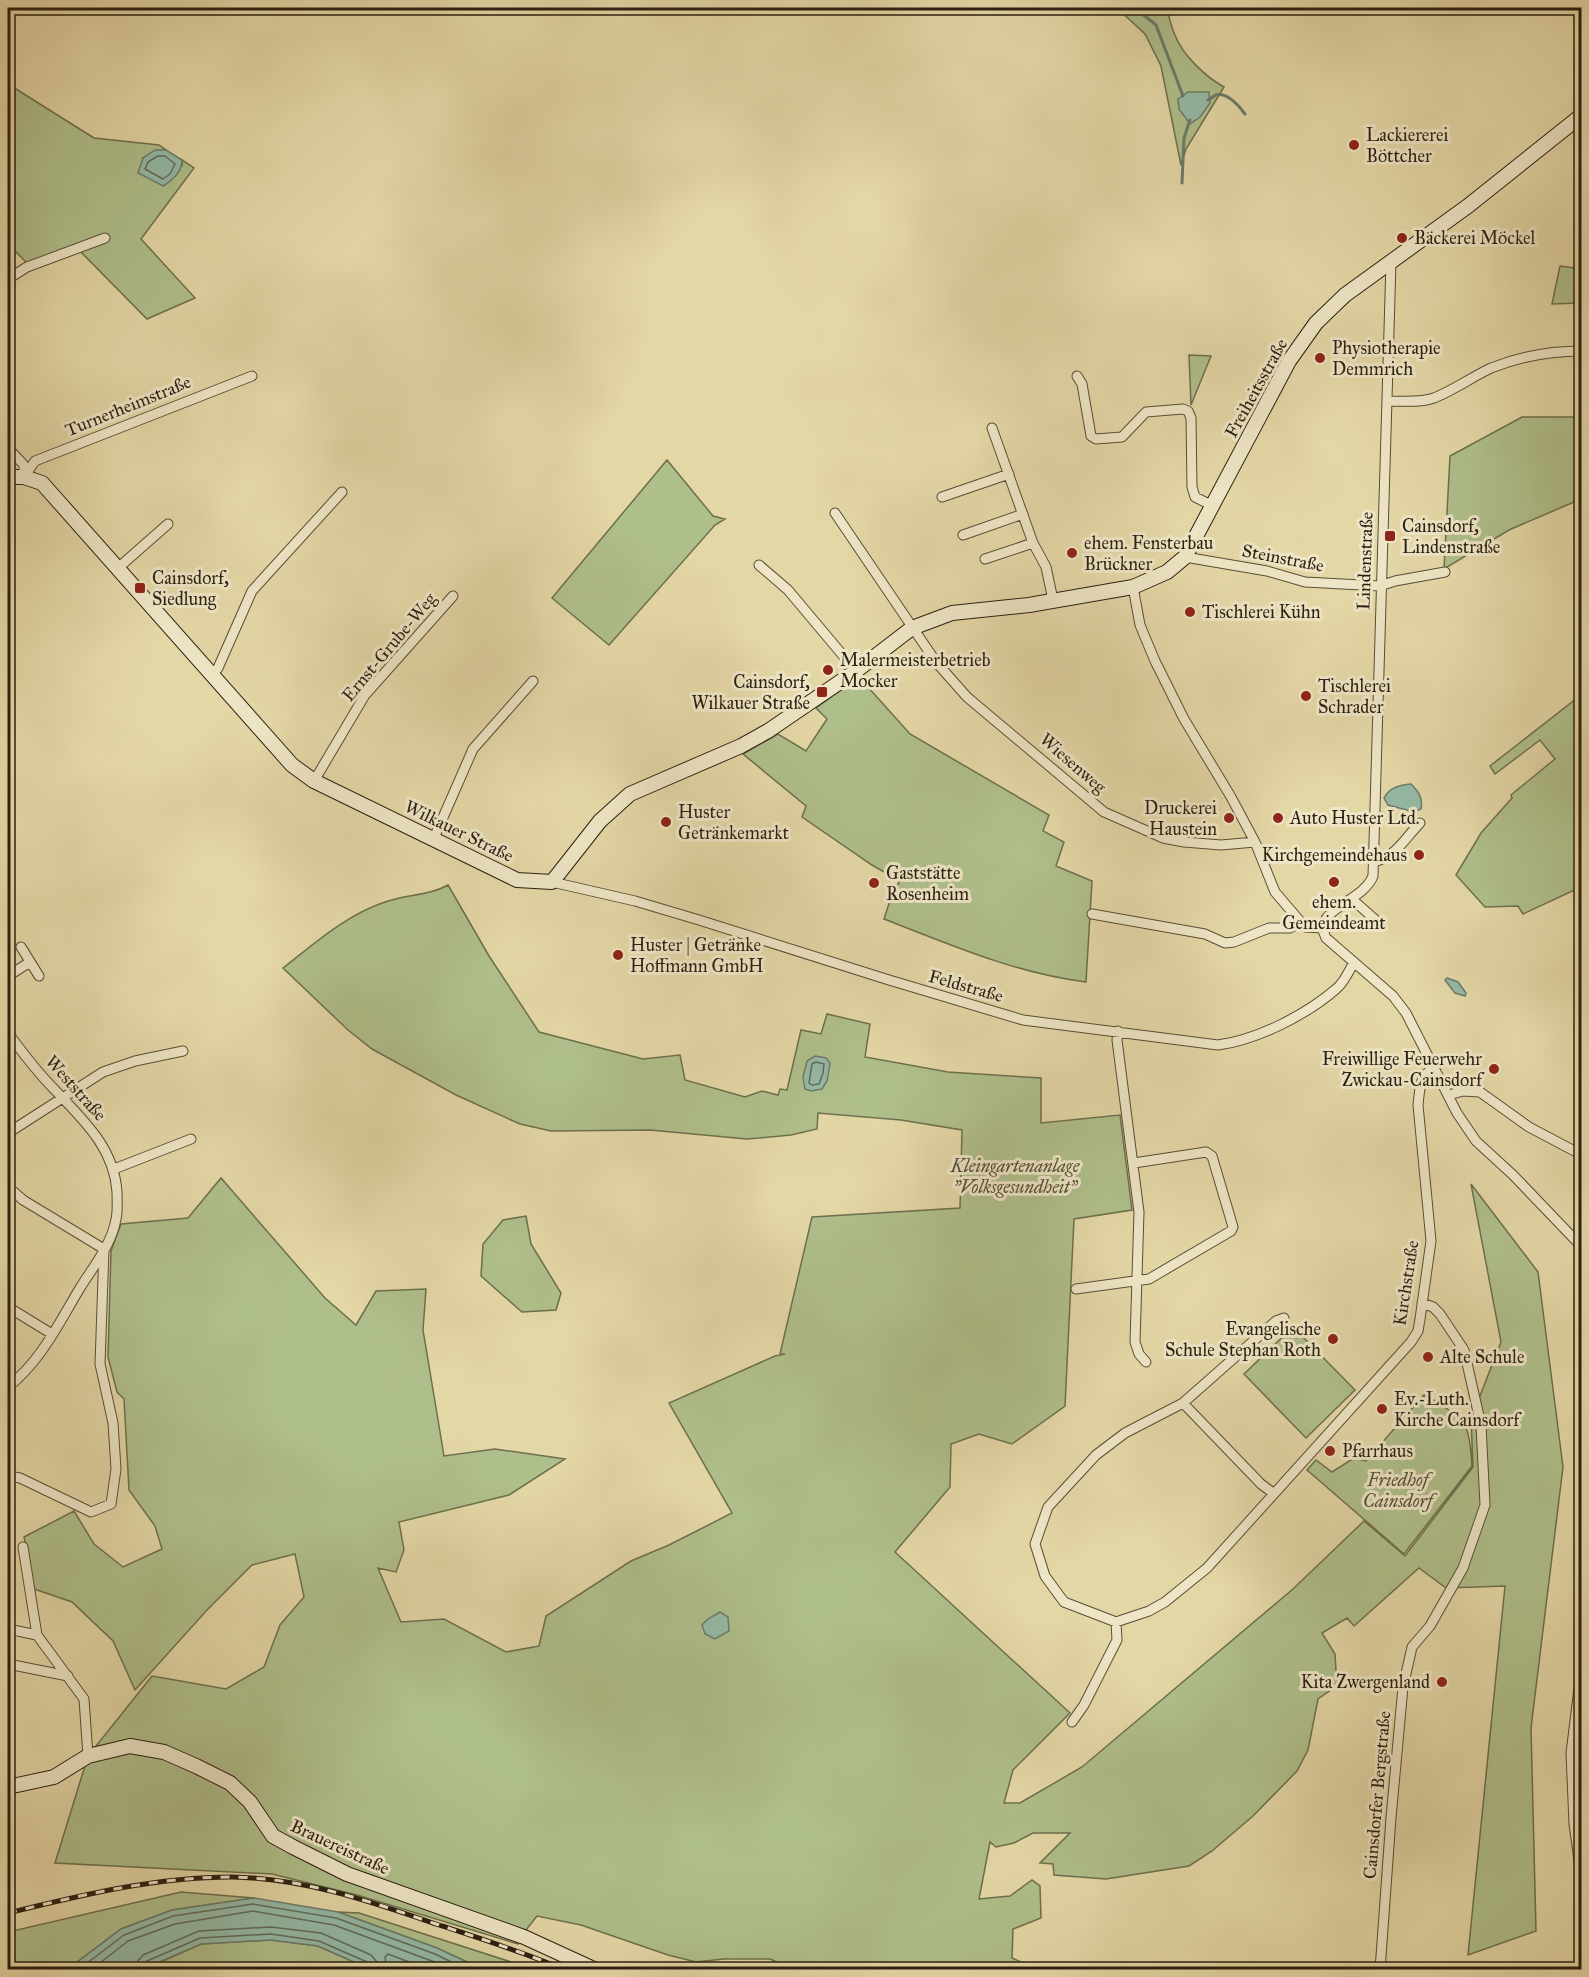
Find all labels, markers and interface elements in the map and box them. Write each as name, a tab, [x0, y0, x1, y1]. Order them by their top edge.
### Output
place label: Lackiererei Böttcher	[1366, 124, 1448, 167]
marker: Lackiererei Böttcher	[1347, 138, 1361, 152]
place label: Bäckerei Möckel	[1414, 227, 1536, 249]
marker: Bäckerei Möckel	[1395, 231, 1409, 245]
street label: Freiheitsstraße	[1220, 335, 1292, 441]
place label: Physiotherapie Demmrich	[1332, 337, 1441, 380]
marker: Physiotherapie Demmrich	[1313, 351, 1327, 365]
street label: Turnerheimstraße	[62, 371, 194, 441]
street label: Lindenstraße	[1352, 511, 1378, 611]
place label: Cainsdorf, Lindenstraße	[1402, 515, 1500, 558]
marker: Cainsdorf, Lindenstraße	[1383, 529, 1397, 543]
place label: ehem. Fensterbau Brückner	[1084, 532, 1214, 575]
street label: Steinstraße	[1240, 539, 1326, 577]
marker: ehem. Fensterbau Brückner	[1065, 546, 1079, 560]
place label: Cainsdorf, Siedlung	[152, 567, 229, 611]
marker: Cainsdorf, Siedlung	[133, 581, 147, 595]
street label: Ernst-Grube-Weg	[337, 588, 442, 706]
place label: Tischlerei Kühn	[1202, 601, 1321, 623]
marker: Tischlerei Kühn	[1183, 605, 1197, 619]
place label: Malermeisterbetrieb Mocker	[840, 649, 991, 692]
marker: Malermeisterbetrieb Mocker	[821, 663, 835, 677]
place label: Cainsdorf, Wilkauer Straße	[692, 671, 810, 714]
place label: Tischlerei Schrader	[1318, 675, 1391, 718]
marker: Cainsdorf, Wilkauer Straße	[815, 685, 829, 699]
marker: Tischlerei Schrader	[1299, 689, 1313, 703]
street label: Wiesenweg	[1035, 728, 1111, 799]
street label: Wilkauer Straße	[401, 795, 517, 867]
place label: Druckerei Haustein	[1144, 797, 1217, 840]
place label: Huster Getränkemarkt	[678, 801, 789, 844]
place label: Auto Huster Ltd.	[1289, 807, 1419, 829]
marker: Druckerei Haustein	[1222, 811, 1236, 825]
marker: Auto Huster Ltd.	[1271, 811, 1285, 825]
marker: Huster Getränkemarkt	[659, 815, 673, 829]
place label: Kirchgemeindehaus	[1262, 844, 1407, 867]
marker: Kirchgemeindehaus	[1412, 848, 1426, 862]
place label: Gaststätte Rosenheim	[886, 862, 969, 905]
marker: ehem. Gemeindeamt	[1327, 875, 1341, 889]
marker: Gaststätte Rosenheim	[867, 876, 881, 890]
place label: ehem. Gemeindeamt	[1282, 891, 1386, 934]
place label: Huster | Getränke Hoffmann GmbH	[630, 934, 764, 977]
marker: Huster | Getränke Hoffmann GmbH	[611, 948, 625, 962]
street label: Feldstraße	[926, 965, 1006, 1007]
place label: Freiwillige Feuerwehr Zwickau-Cainsdorf	[1322, 1048, 1485, 1091]
street label: Weststraße	[41, 1051, 111, 1125]
marker: Freiwillige Feuerwehr Zwickau-Cainsdorf	[1487, 1062, 1501, 1076]
park label: Kleingartenanlage "Volksgesundheit"	[950, 1155, 1081, 1198]
street label: Kirchstraße	[1388, 1239, 1424, 1327]
place label: Evangelische Schule Stephan Roth	[1165, 1318, 1321, 1361]
marker: Evangelische Schule Stephan Roth	[1326, 1332, 1340, 1346]
place label: Alte Schule	[1439, 1346, 1524, 1368]
marker: Alte Schule	[1421, 1350, 1435, 1364]
place label: Ev.-Luth. Kirche Cainsdorf	[1394, 1388, 1522, 1431]
marker: Ev.-Luth. Kirche Cainsdorf	[1375, 1402, 1389, 1416]
place label: Pfarrhaus	[1342, 1440, 1413, 1462]
marker: Pfarrhaus	[1323, 1444, 1337, 1458]
park label: Friedhof Cainsdorf	[1363, 1469, 1438, 1512]
place label: Kita Zwergenland	[1301, 1671, 1430, 1694]
marker: Kita Zwergenland	[1435, 1675, 1449, 1689]
street label: Cainsdorfer Bergstraße	[1359, 1710, 1396, 1880]
street label: Brauereistraße	[287, 1815, 393, 1879]

